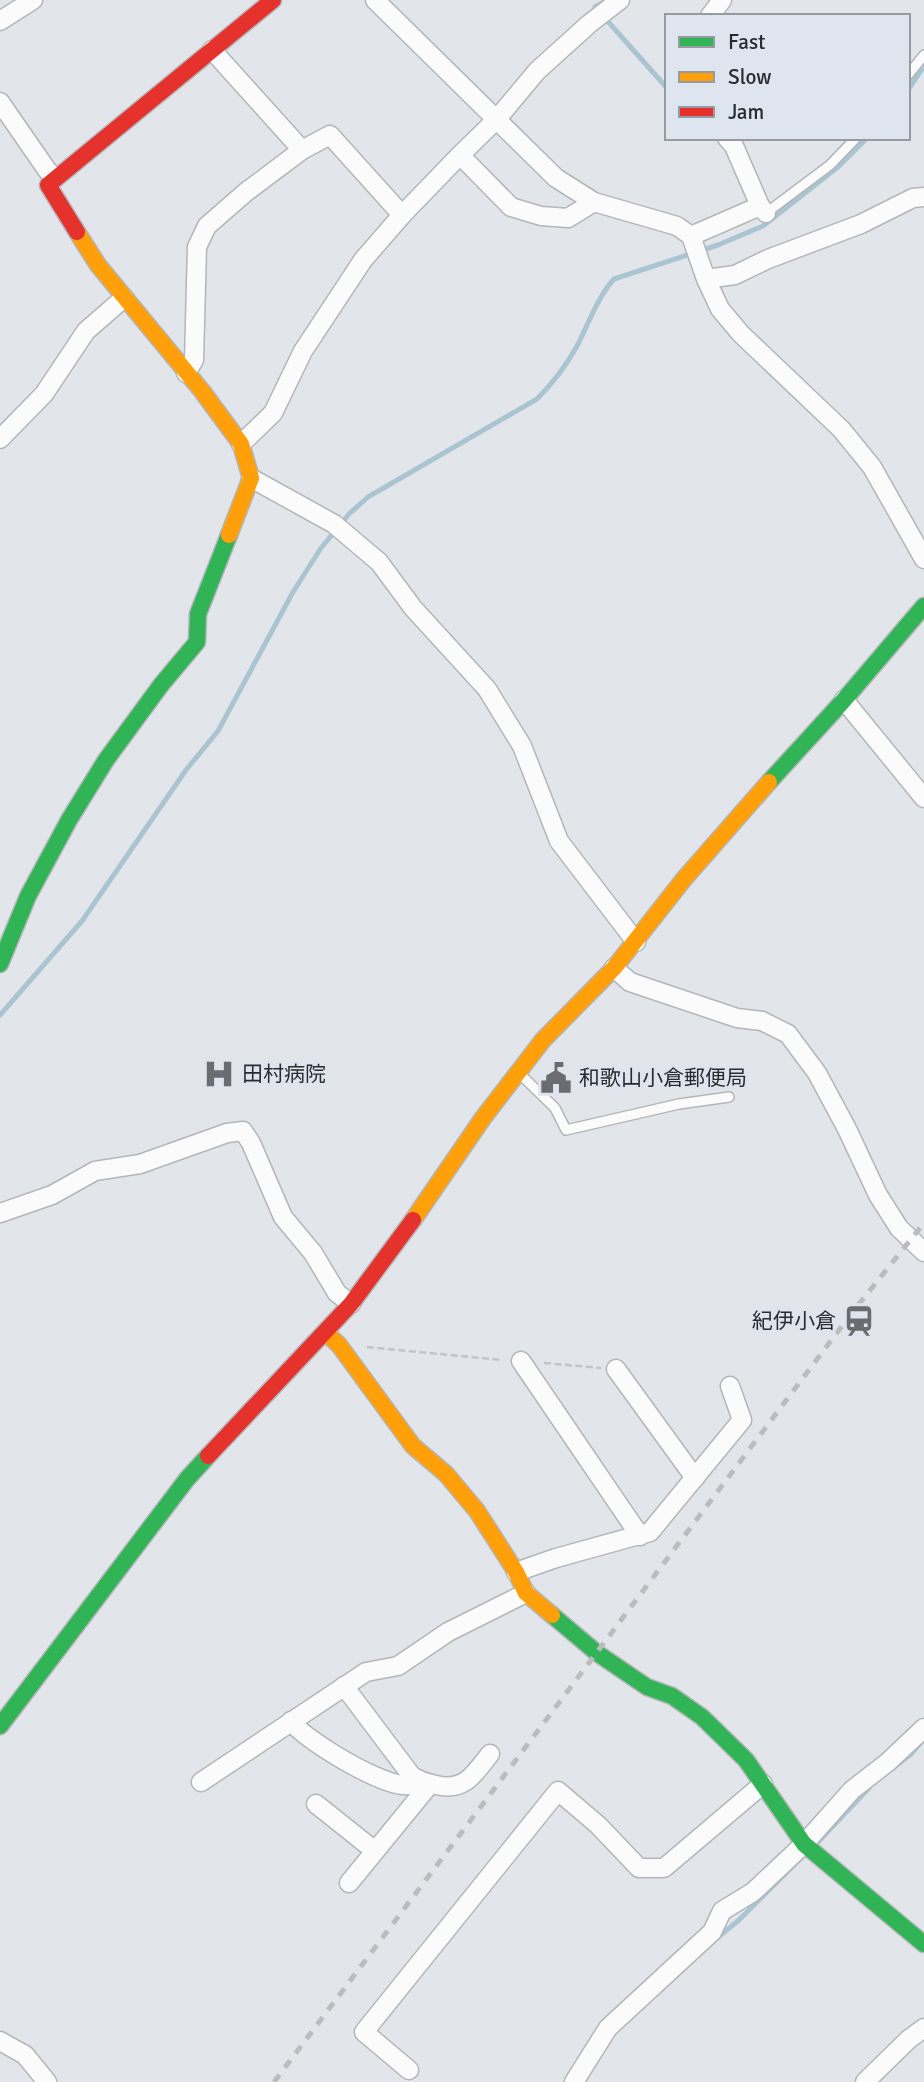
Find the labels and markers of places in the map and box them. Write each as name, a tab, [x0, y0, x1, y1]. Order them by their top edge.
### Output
hospital icon: 田村病院	[202, 1057, 236, 1091]
place label: 田村病院	[242, 1061, 326, 1087]
public building icon: 和歌山小倉郵便局	[539, 1061, 573, 1095]
place label: 和歌山小倉郵便局	[579, 1065, 747, 1091]
station icon: 紀伊小倉	[842, 1304, 876, 1338]
place label: 紀伊小倉	[752, 1308, 836, 1334]

